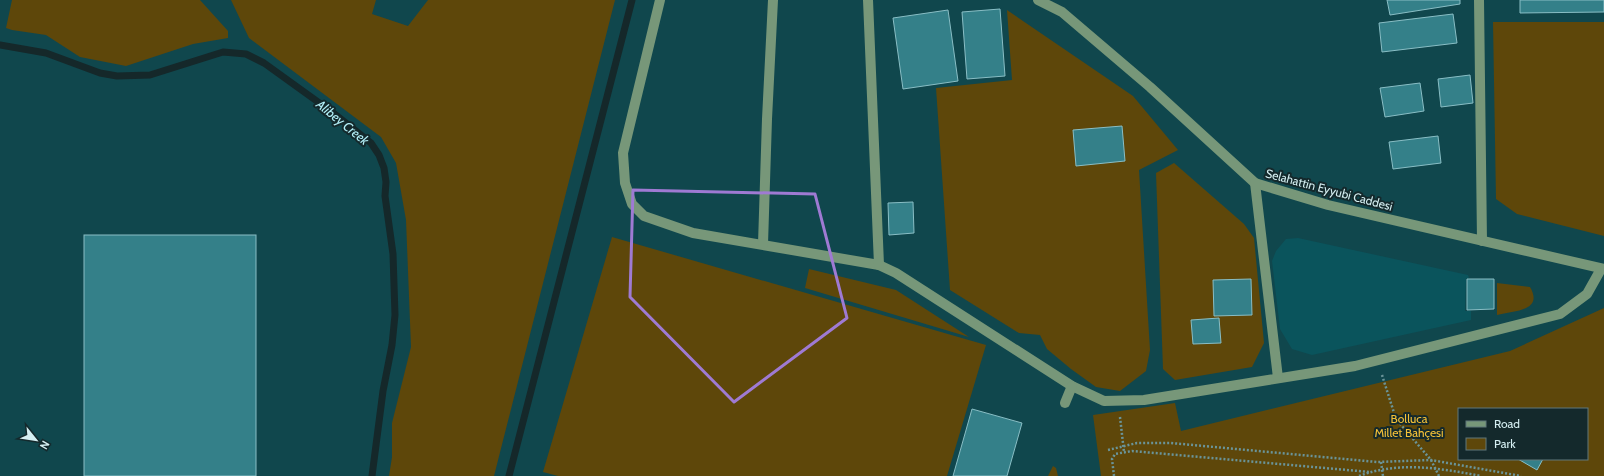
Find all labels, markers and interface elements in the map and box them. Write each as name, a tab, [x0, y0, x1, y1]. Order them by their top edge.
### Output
water label: Alibey Creek	[313, 95, 373, 148]
street label: Selahattin Eyyubi Caddesi	[1264, 165, 1394, 214]
legend	[1458, 408, 1588, 460]
park label: Bolluca Millet Bahçesi	[1374, 411, 1444, 440]
text: Road	[1494, 416, 1520, 431]
north arrow	[16, 420, 56, 460]
text: Park	[1494, 436, 1516, 451]
text: N	[37, 438, 53, 452]

